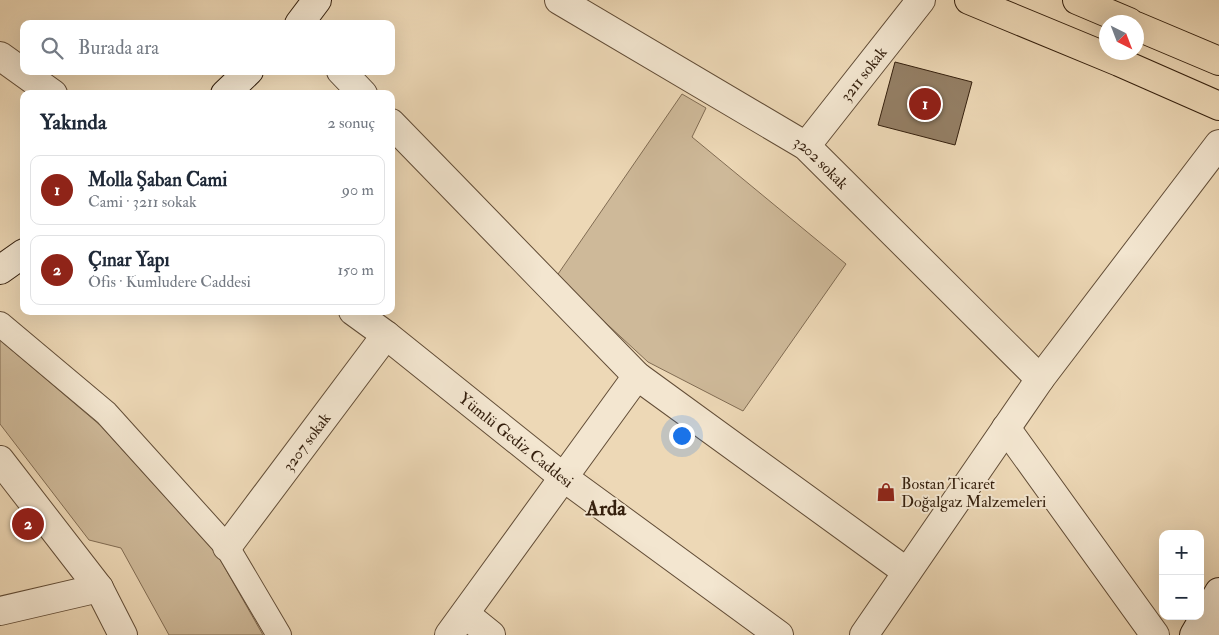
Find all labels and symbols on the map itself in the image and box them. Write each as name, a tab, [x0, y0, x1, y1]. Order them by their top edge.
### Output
north arrow	[1099, 15, 1144, 60]
street label: 3211 sokak	[836, 43, 892, 106]
pin: 1	[909, 85, 941, 123]
street label: 3202 sokak	[790, 132, 853, 194]
street label: Yümlü Gediz Caddesi	[454, 388, 577, 492]
street label: 3207 sokak	[279, 409, 336, 475]
your location	[669, 423, 695, 449]
place label: Bostan Ticaret Doğalgaz Malzemeleri	[901, 474, 1046, 512]
shop icon: Bostan Ticaret Doğalgaz Malzemeleri	[875, 481, 897, 503]
district label: Arda	[585, 495, 627, 522]
pin: 2	[12, 505, 44, 543]

